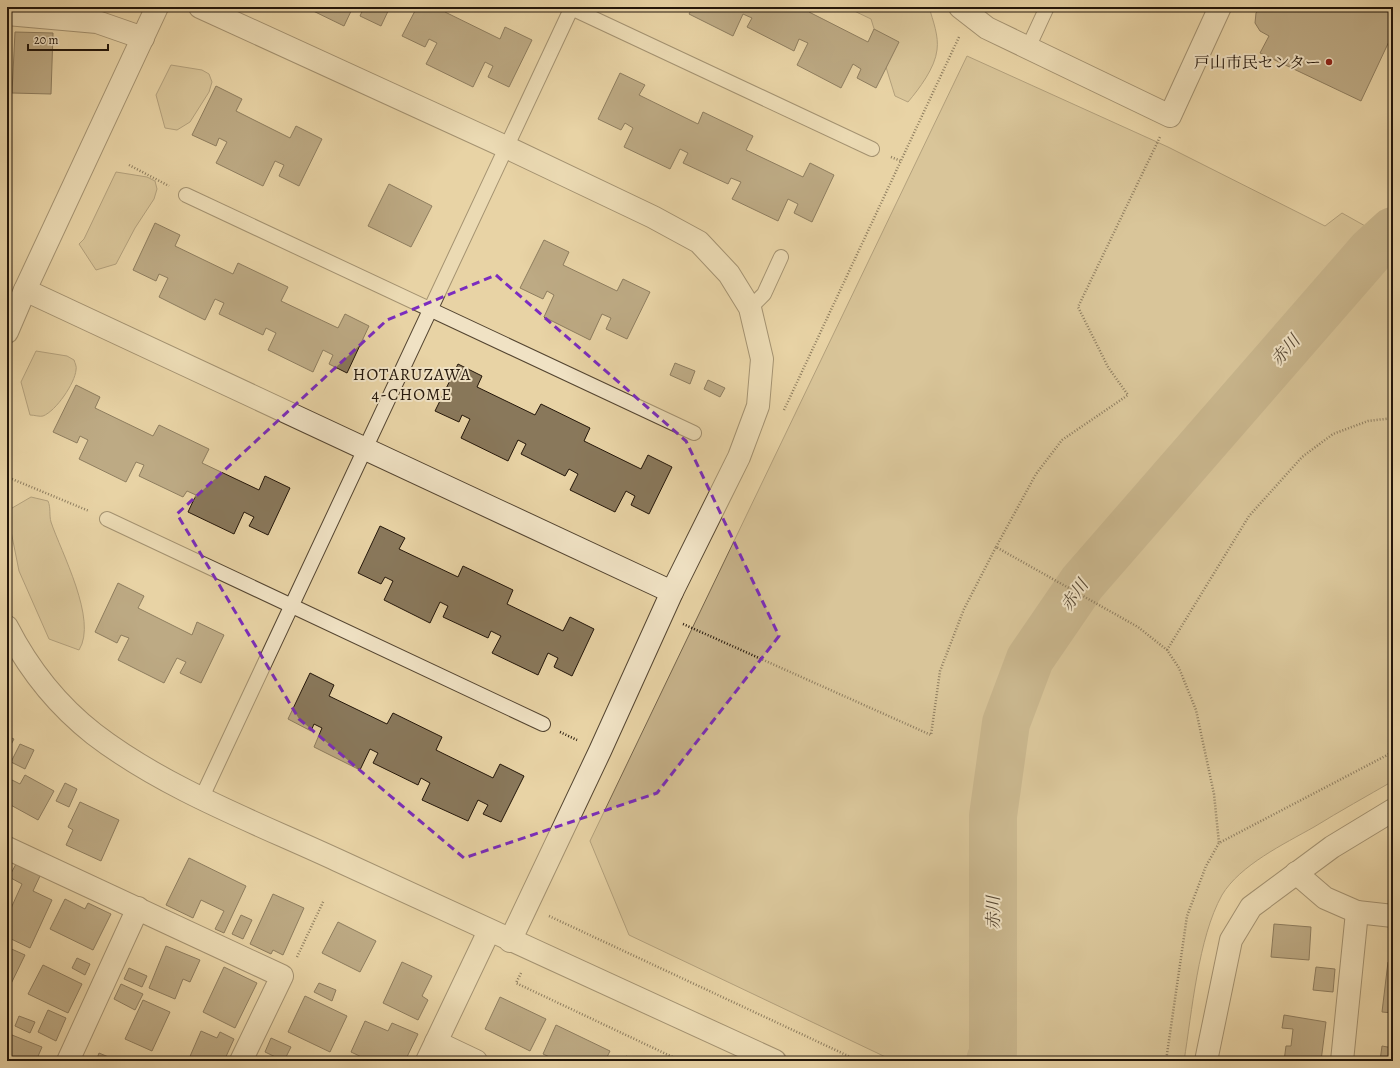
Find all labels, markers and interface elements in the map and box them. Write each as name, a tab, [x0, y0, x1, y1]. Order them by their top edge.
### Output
scale bar	[28, 26, 108, 52]
text: 20 m	[34, 32, 58, 48]
place label: 戸山市民センター	[1194, 52, 1321, 74]
marker: 戸山市民センター	[1324, 57, 1334, 67]
water label: 赤川	[1266, 328, 1307, 371]
district label: HOTARUZAWA 4-CHOME	[353, 363, 471, 406]
water label: 赤川	[1055, 573, 1095, 616]
water label: 赤川	[982, 894, 1005, 930]

